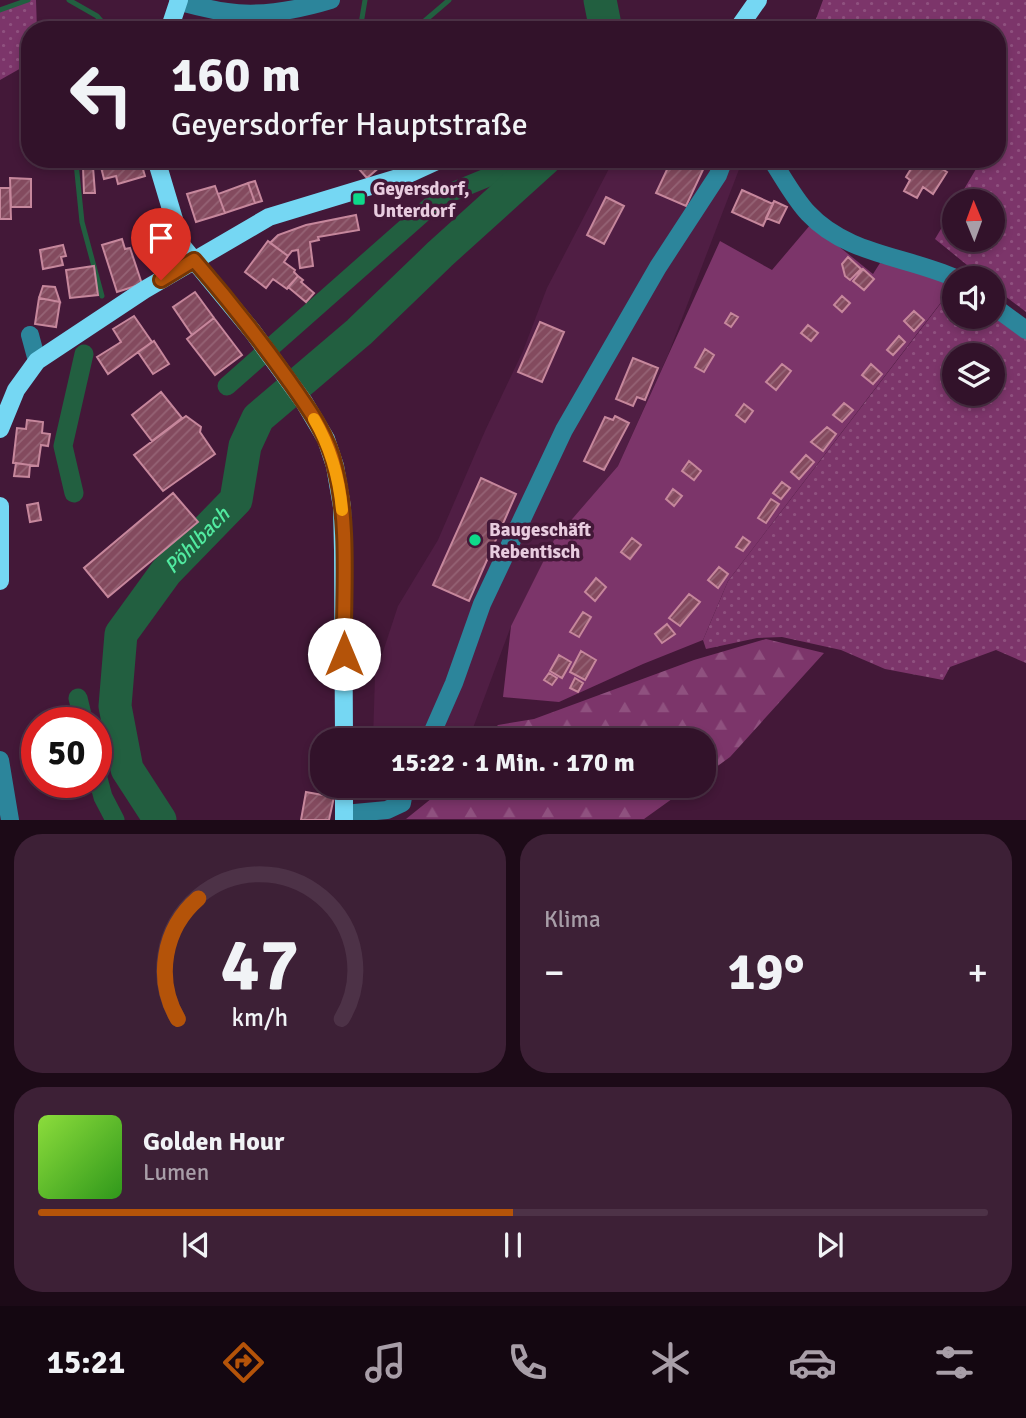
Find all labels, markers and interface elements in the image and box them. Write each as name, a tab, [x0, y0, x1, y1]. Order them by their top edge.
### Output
text: 160 m	[171, 45, 301, 105]
icon: left	[56, 49, 147, 140]
text: Geyersdorfer Hauptstraße	[171, 105, 528, 144]
place label: Geyersdorf, Unterdorf	[373, 177, 470, 223]
north arrow	[942, 189, 1004, 252]
map controls	[942, 189, 1005, 406]
marker: Geyersdorf, Unterdorf	[351, 191, 367, 207]
pin	[131, 208, 191, 280]
icon: arrive	[142, 219, 180, 257]
button: sound	[942, 266, 1005, 329]
button: layers	[942, 343, 1005, 406]
water label: Pöhlbach	[159, 501, 235, 579]
place label: Baugeschäft Rebentisch	[489, 518, 591, 564]
marker: Baugeschäft Rebentisch	[467, 532, 483, 548]
position arrow	[307, 617, 381, 691]
speed limit sign: 50	[21, 707, 112, 798]
text: 15:22 · 1 Min. · 170 m	[391, 747, 635, 779]
text: Klima	[544, 905, 601, 934]
text: 47	[221, 922, 299, 1011]
text: 19°	[728, 940, 804, 1004]
text: −	[544, 949, 565, 996]
text: +	[967, 949, 988, 996]
text: km/h	[232, 1002, 288, 1033]
text: Golden Hour	[143, 1126, 284, 1158]
text: Lumen	[143, 1158, 209, 1187]
icon: previous	[177, 1226, 215, 1264]
icon: pause	[494, 1226, 532, 1264]
icon: next	[811, 1226, 849, 1264]
icon: directions	[219, 1338, 268, 1387]
icon: music	[361, 1338, 410, 1387]
icon: phone	[503, 1338, 552, 1387]
icon: climate	[646, 1338, 695, 1387]
icon: car	[788, 1338, 837, 1387]
icon: filters	[930, 1338, 979, 1387]
text: 15:21	[47, 1343, 125, 1382]

